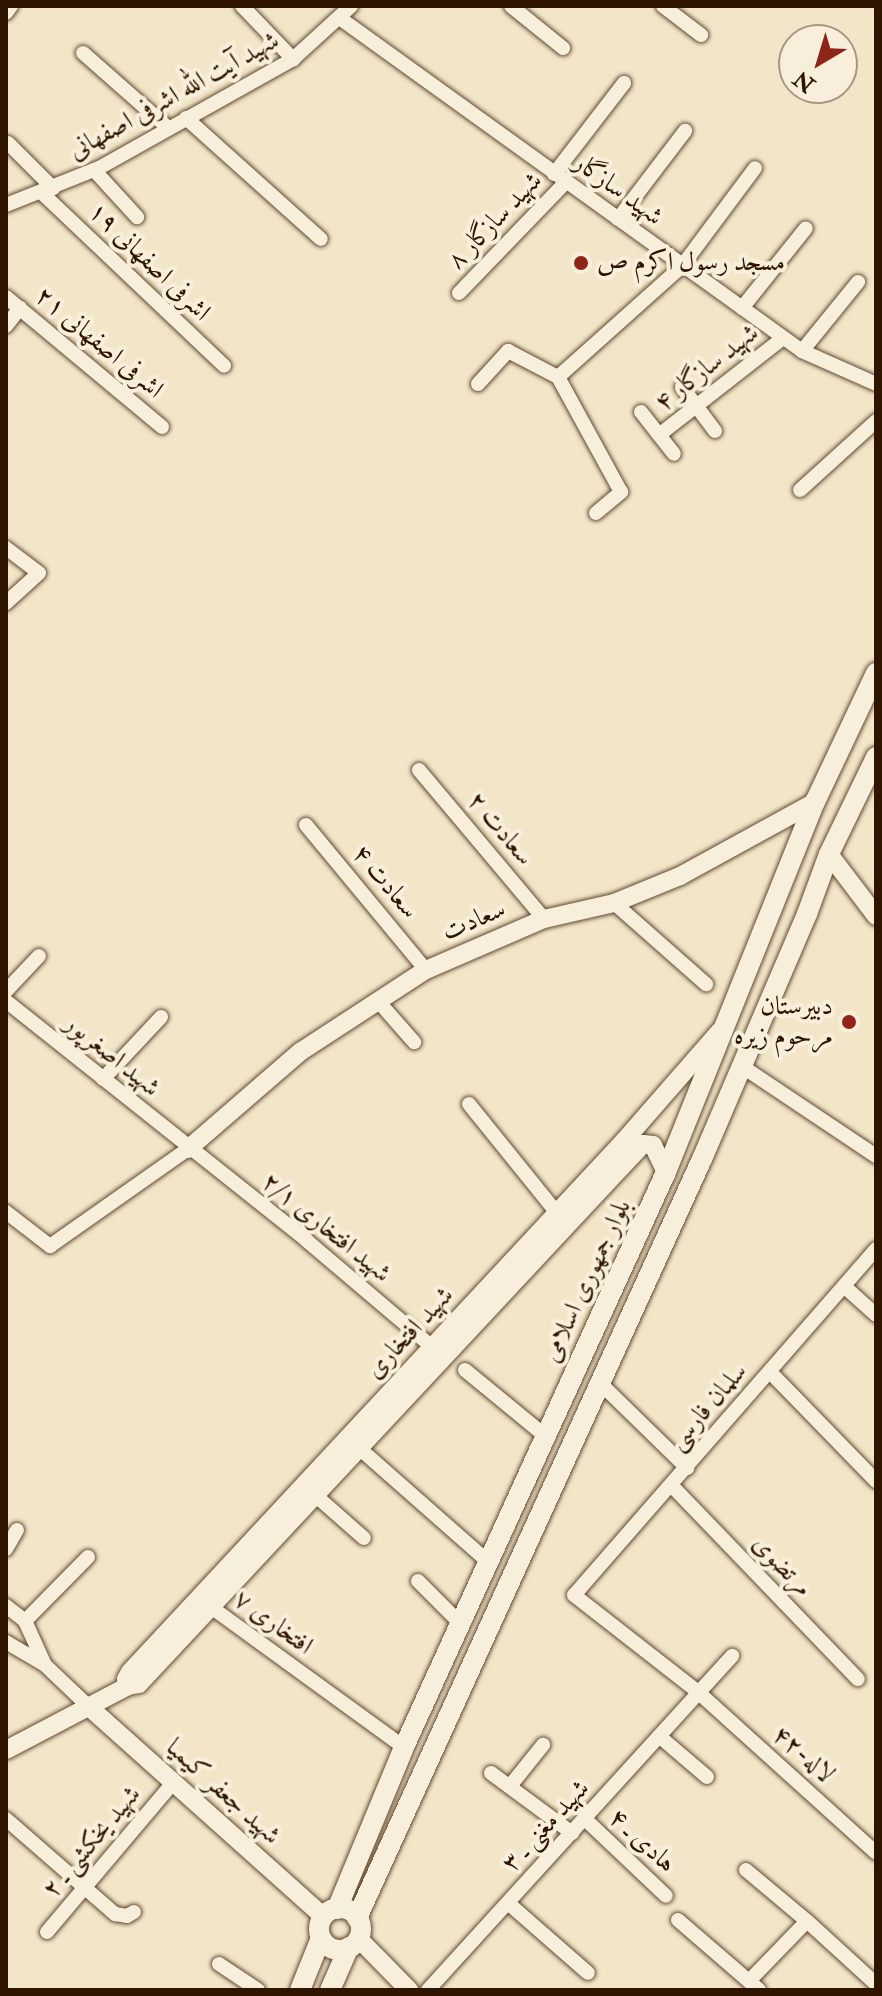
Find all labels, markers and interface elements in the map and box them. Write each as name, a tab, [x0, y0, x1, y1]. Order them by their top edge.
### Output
north arrow	[778, 24, 858, 104]
street label: شهید آیت الله اشرفی اصفهانی	[63, 25, 285, 167]
text: N	[788, 64, 821, 98]
street label: شهید سازگار	[567, 147, 669, 233]
street label: شهید سازگار ۸	[441, 166, 549, 276]
street label: اشرفی اصفهانی ۱۹	[81, 196, 217, 328]
place label: مسجد رسول اکرم ص	[597, 247, 785, 279]
marker: مسجد رسول اکرم ص	[572, 254, 590, 272]
street label: اشرفی اصفهانی ۲۱	[29, 280, 169, 406]
street label: شهید سازگار ۴	[649, 318, 765, 418]
street label: سعادت ۲	[460, 786, 540, 872]
street label: سعادت ۴	[345, 839, 425, 925]
street label: سعادت	[438, 894, 510, 948]
place label: دبیرستان مرحوم زیره	[734, 991, 833, 1052]
street label: شهید اصغرپور	[58, 1008, 166, 1104]
marker: دبیرستان مرحوم زیره	[840, 1013, 858, 1031]
street label: شهید افتخاری ۲/۱	[255, 1166, 397, 1290]
street label: بلوار جمهوری اسلامی	[536, 1195, 638, 1367]
street label: شهید افتخاری	[359, 1280, 461, 1386]
street label: سلمان فارسی	[662, 1357, 754, 1457]
street label: مرتضوی	[745, 1529, 819, 1603]
street label: افتخاری ۷	[227, 1584, 319, 1662]
street label: لاله-۴۲	[766, 1719, 840, 1791]
street label: شهید جعفر کیمیا	[159, 1732, 287, 1852]
street label: شهید مغنی ـ ۳	[496, 1773, 596, 1879]
street label: شهید یخکشی ـ ۲	[36, 1780, 148, 1904]
street label: هادی ـ ۴	[602, 1802, 682, 1880]

